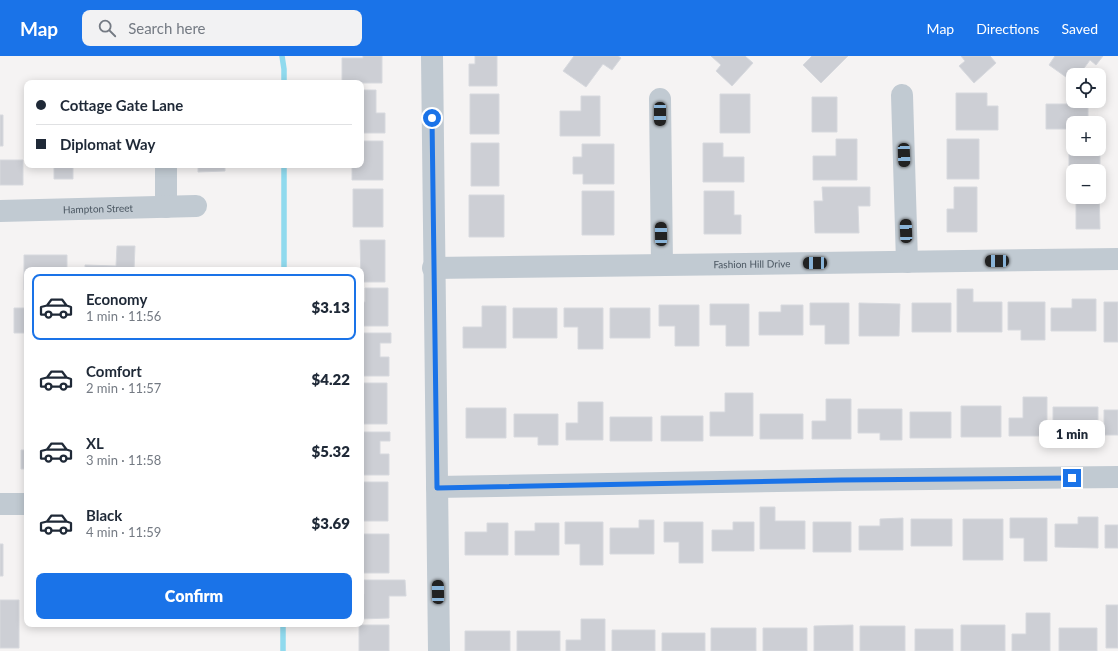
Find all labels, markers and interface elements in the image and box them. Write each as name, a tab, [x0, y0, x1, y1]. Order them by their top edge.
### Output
search box	[82, 10, 362, 46]
text: Map	[20, 17, 58, 40]
icon: search	[96, 17, 118, 39]
text: Search here	[128, 19, 206, 37]
text: Map	[927, 20, 954, 37]
text: Directions	[976, 20, 1039, 37]
text: Saved	[1061, 20, 1098, 37]
map controls	[1066, 68, 1106, 204]
button: locate	[1066, 68, 1106, 108]
text: Cottage Gate Lane	[60, 96, 183, 114]
car	[654, 102, 666, 126]
route start	[423, 109, 441, 127]
button: +	[1066, 116, 1106, 156]
text: Diplomat Way	[60, 135, 155, 153]
car	[898, 143, 910, 167]
button: −	[1066, 164, 1106, 204]
street label: Hampton Street	[63, 202, 134, 215]
car	[900, 219, 912, 243]
car	[655, 222, 667, 246]
car	[985, 255, 1009, 267]
street label: Fashion Hill Drive	[713, 257, 791, 270]
car	[803, 257, 827, 269]
icon: car	[38, 289, 74, 325]
text: Economy	[86, 290, 147, 308]
text: $3.13	[312, 298, 350, 316]
text: 1 min · 11:56	[86, 308, 161, 324]
icon: car	[38, 361, 74, 397]
text: Comfort	[86, 362, 142, 380]
text: $4.22	[312, 370, 350, 388]
text: 2 min · 11:57	[86, 380, 161, 396]
callout: 1 min	[1039, 420, 1105, 448]
text: 1 min	[1056, 426, 1088, 442]
icon: car	[38, 433, 74, 469]
text: XL	[86, 434, 104, 452]
text: $5.32	[312, 442, 350, 460]
text: 3 min · 11:58	[86, 452, 161, 468]
route end	[1063, 469, 1081, 487]
icon: car	[38, 505, 74, 541]
text: Black	[86, 506, 122, 524]
text: $3.69	[312, 514, 350, 532]
text: 4 min · 11:59	[86, 524, 161, 540]
button: Confirm	[36, 573, 352, 619]
car	[432, 580, 444, 604]

